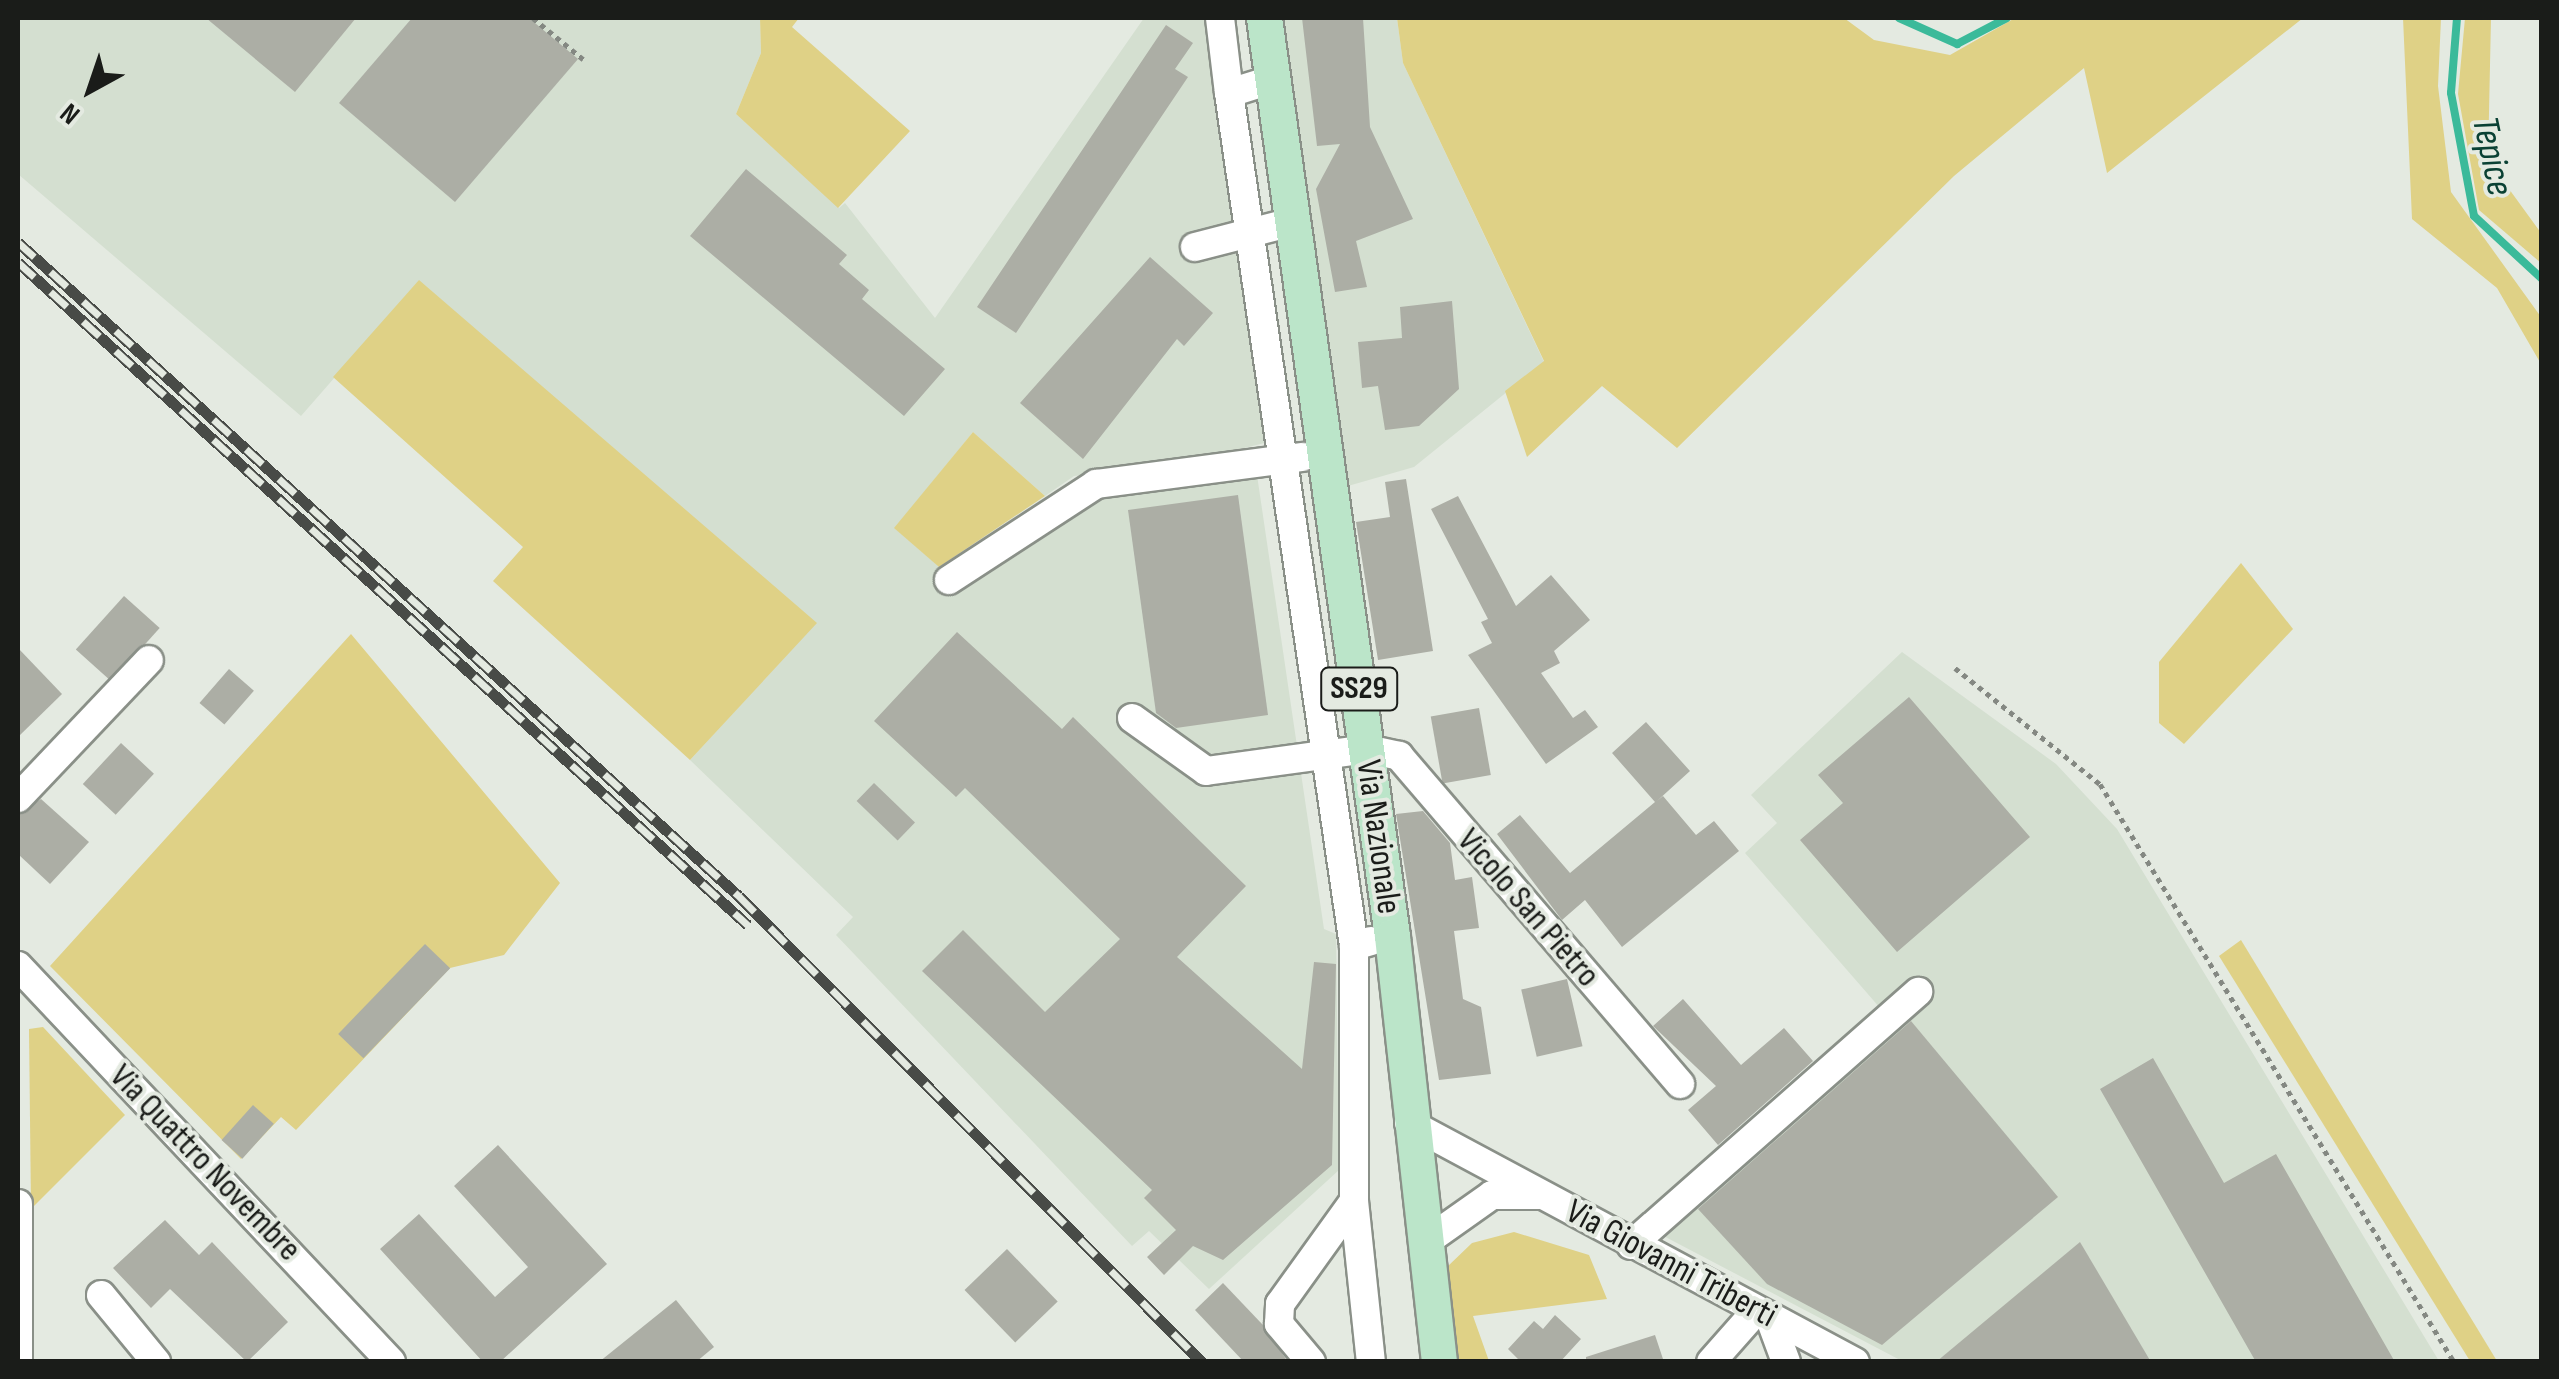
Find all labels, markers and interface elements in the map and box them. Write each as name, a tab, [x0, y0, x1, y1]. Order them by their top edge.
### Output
north arrow	[40, 40, 140, 140]
text: N	[54, 96, 87, 131]
water label: Tepice	[2461, 112, 2523, 200]
road number: SS29	[1319, 662, 1399, 716]
street label: Via Nazionale	[1346, 757, 1410, 917]
street label: Vicolo San Pietro	[1448, 820, 1608, 996]
street label: Via Quattro Novembre	[100, 1056, 310, 1270]
street label: Via Giovanni Triberti	[1558, 1191, 1784, 1337]

